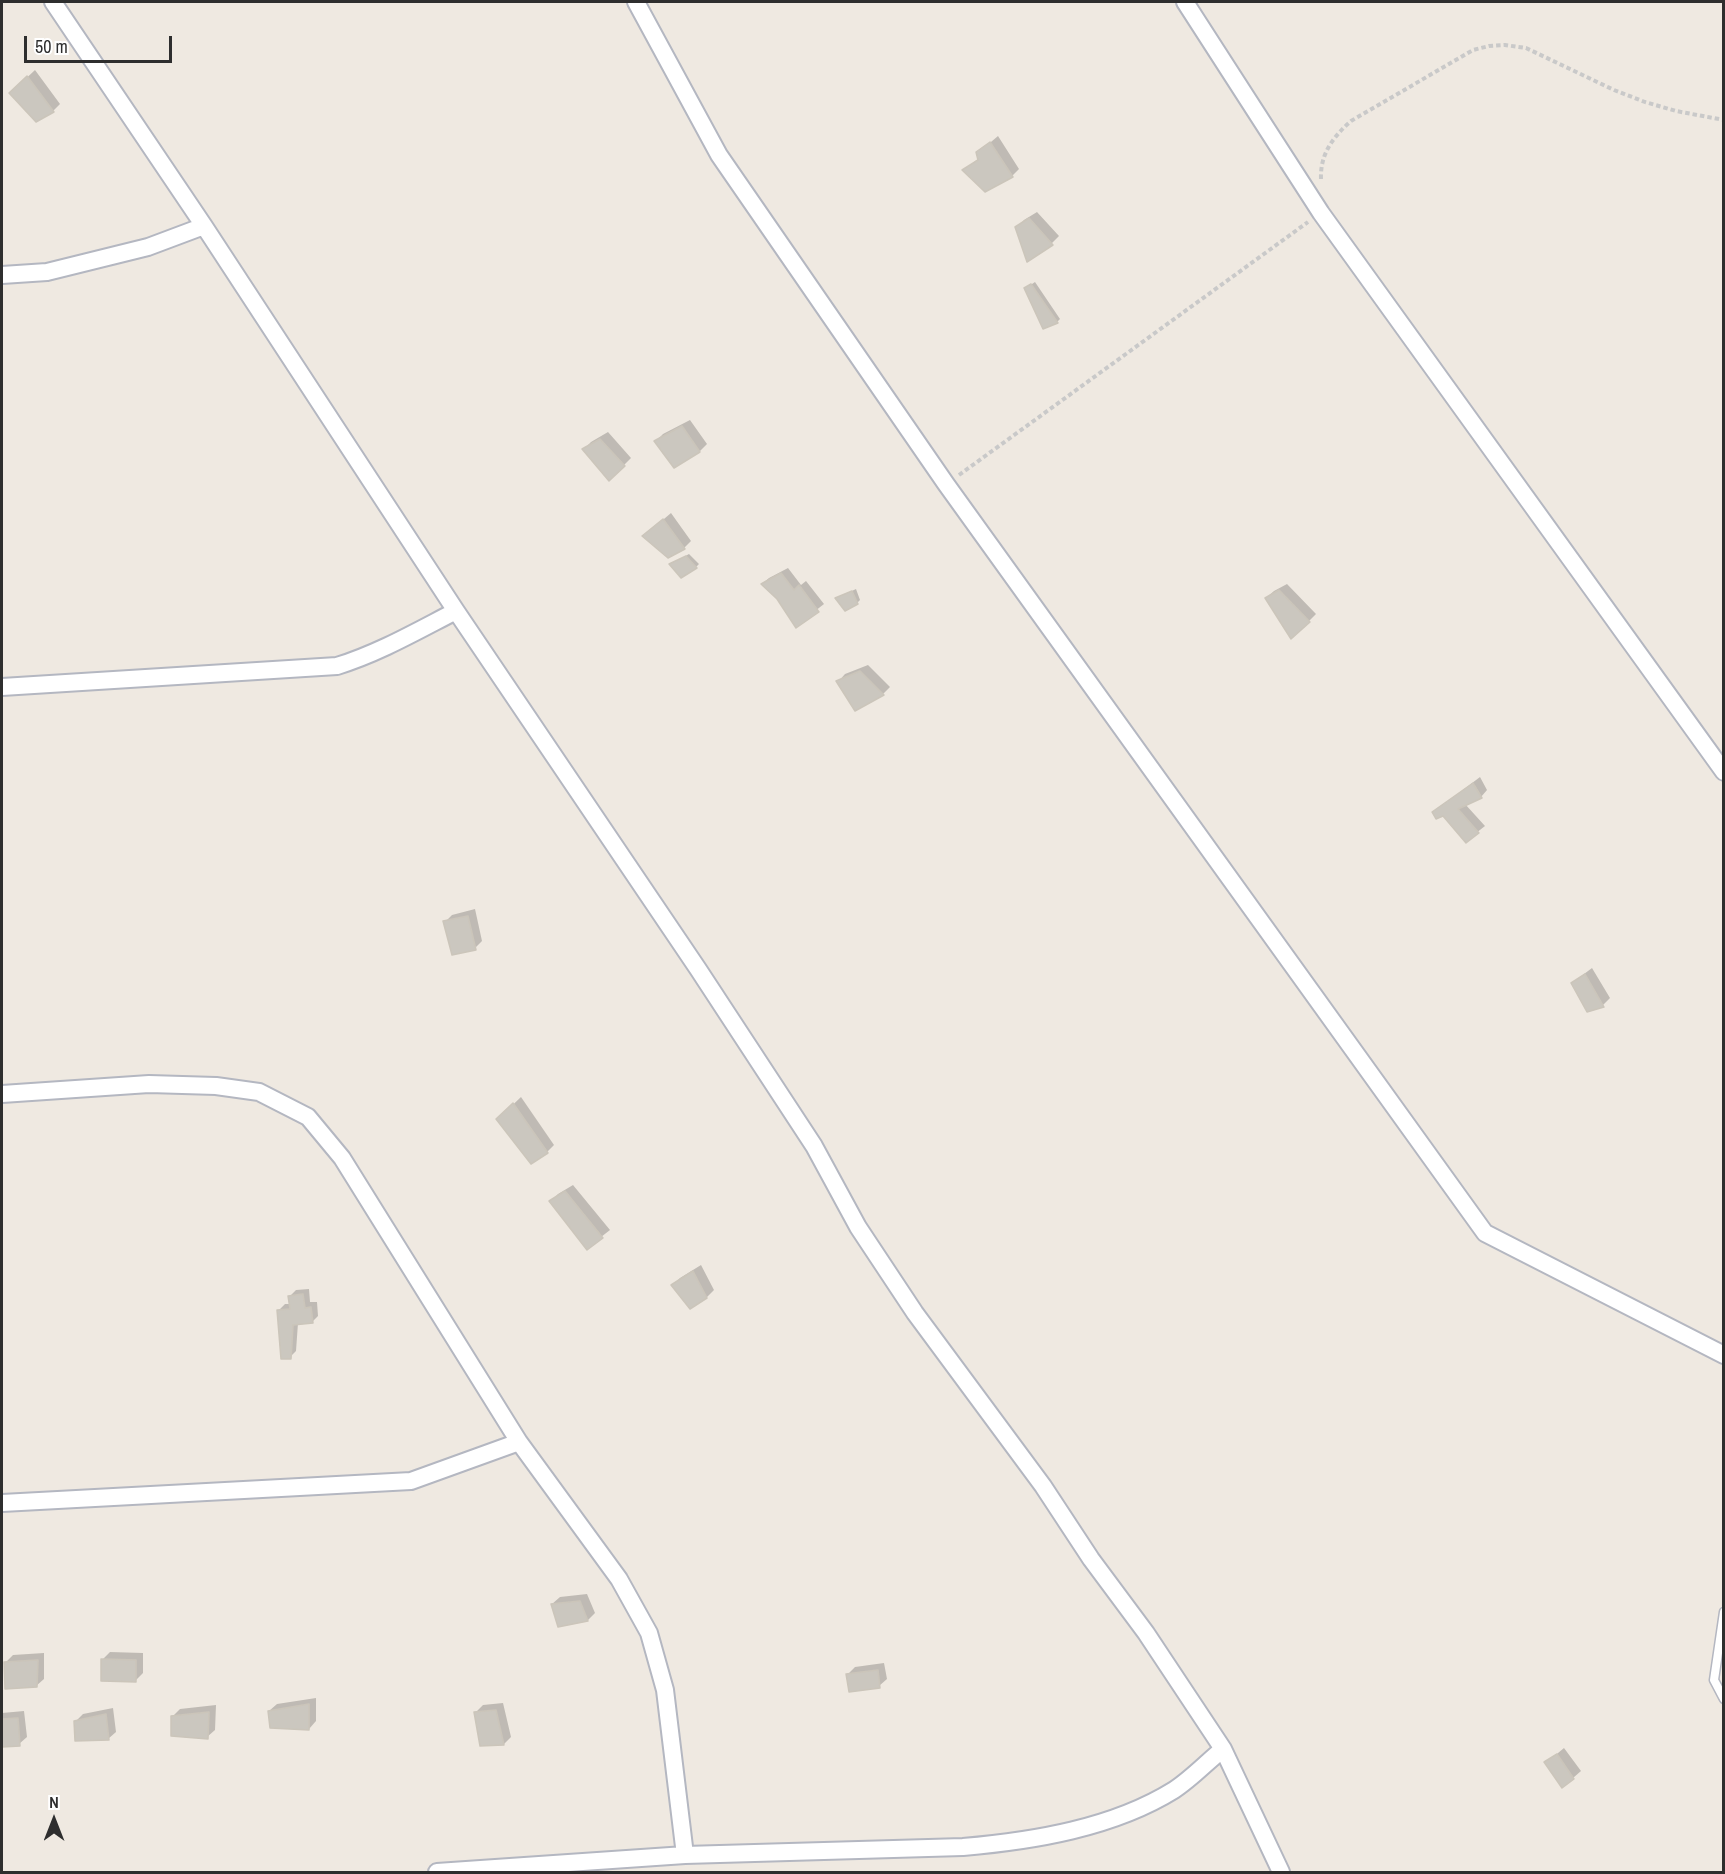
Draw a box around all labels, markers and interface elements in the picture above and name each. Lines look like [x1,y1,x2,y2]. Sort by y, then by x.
scale bar [27,24,176,62]
text: 50 m [35,34,68,59]
north arrow [24,1790,84,1850]
text: N [49,1791,59,1813]

